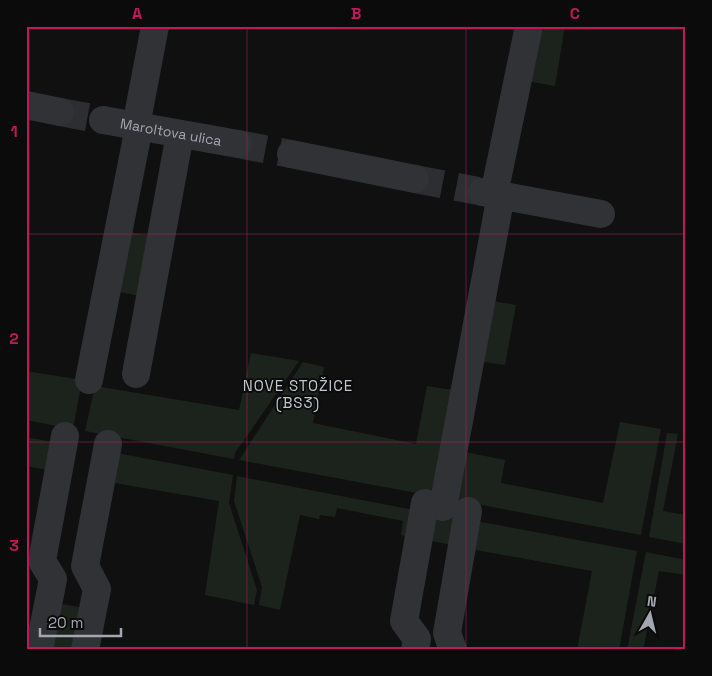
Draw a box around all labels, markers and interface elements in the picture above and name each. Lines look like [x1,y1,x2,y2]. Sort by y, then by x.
text: A [132,3,142,24]
text: B [351,3,361,24]
text: C [570,3,580,24]
street label: Maroltova ulica [119,114,223,150]
text: 1 [10,121,18,142]
text: 2 [9,328,19,349]
district label: NOVE STOŽICE (BS3) [243,376,353,413]
text: 3 [9,535,19,556]
north arrow [624,588,674,638]
text: N [646,592,658,611]
scale bar [40,606,121,638]
text: 20 m [48,613,83,632]

